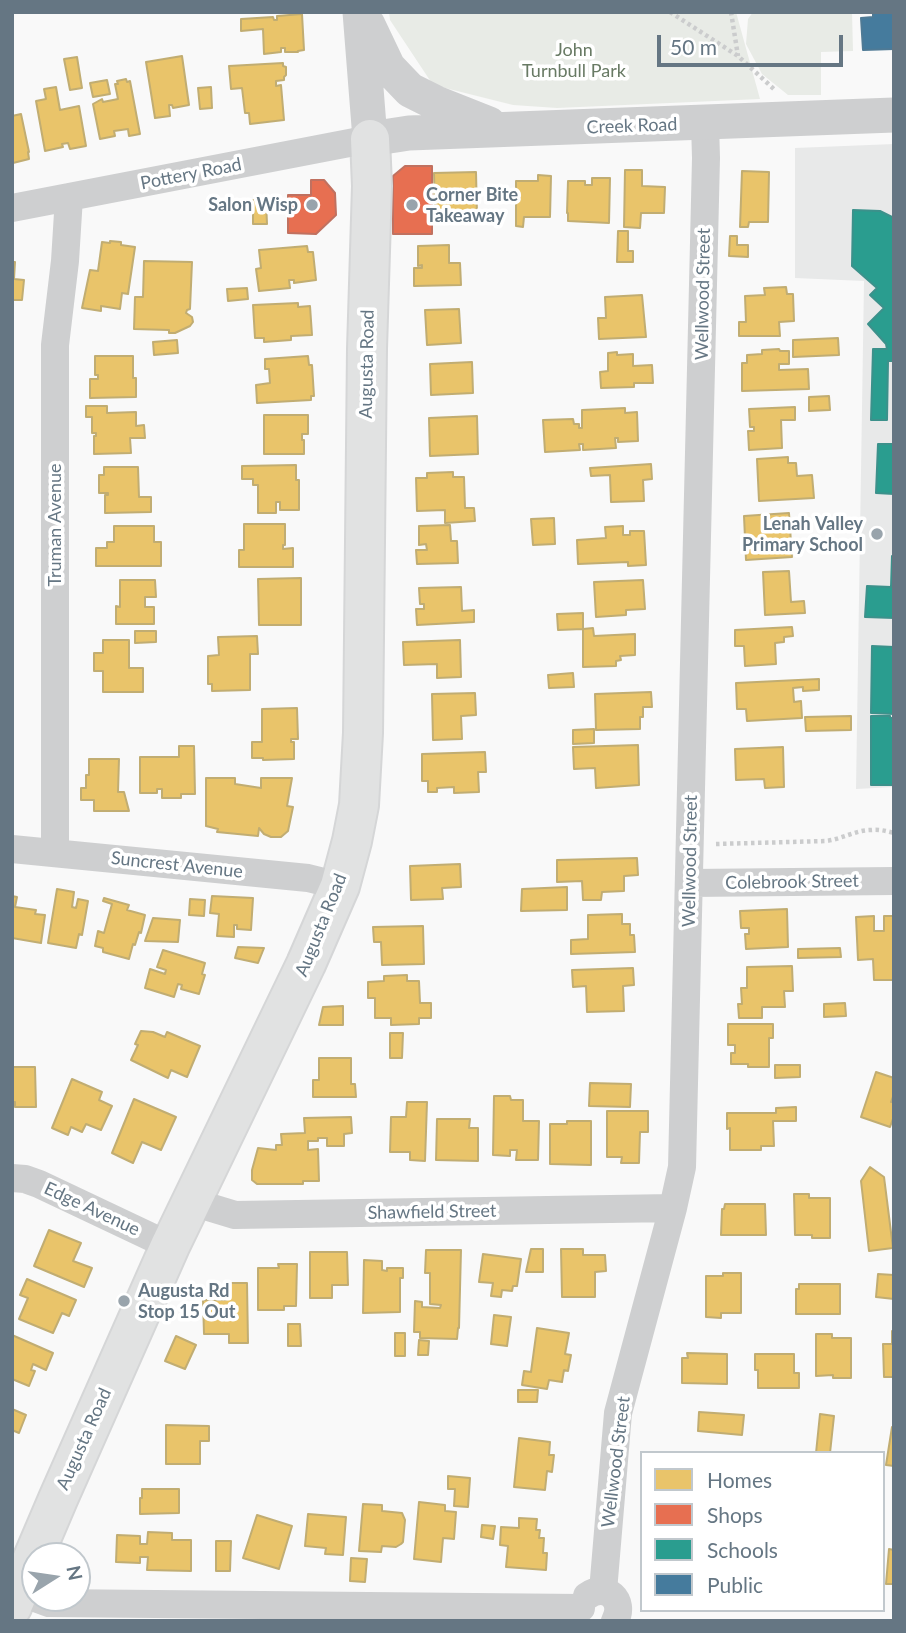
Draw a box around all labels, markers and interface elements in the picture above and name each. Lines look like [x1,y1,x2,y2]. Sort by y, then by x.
scale bar [661,21,846,65]
text: 50 m [670,34,717,59]
park label: John Turnbull Park [522,39,626,82]
street label: Creek Road [586,114,678,138]
street label: Pottery Road [139,154,243,194]
place label: Corner Bite Takeaway [426,184,518,227]
place label: Salon Wisp [208,194,298,216]
marker: Salon Wisp [304,197,320,213]
marker: Corner Bite Takeaway [404,197,420,213]
street label: Wellwood Street [691,228,715,360]
street label: Augusta Road [355,309,379,419]
street label: Truman Avenue [44,463,66,587]
place label: Lenah Valley Primary School [742,513,863,556]
marker: Lenah Valley Primary School [869,526,885,542]
street label: Wellwood Street [678,795,702,927]
street label: Suncrest Avenue [110,847,244,883]
street label: Augusta Road [291,870,351,980]
street label: Colebrook Street [725,870,859,894]
street label: Edge Avenue [41,1177,143,1241]
street label: Shawfield Street [367,1200,497,1224]
place label: Augusta Rd Stop 15 Out [138,1280,236,1322]
marker: Augusta Rd Stop 15 Out [116,1293,132,1309]
street label: Augusta Road [52,1385,116,1493]
street label: Wellwood Street [597,1395,635,1529]
legend [640,1451,885,1612]
text: Homes [707,1467,772,1492]
text: Shops [707,1502,763,1527]
text: Schools [707,1537,778,1562]
north arrow [21,1542,91,1612]
text: N [62,1563,88,1582]
text: Public [707,1572,763,1597]

